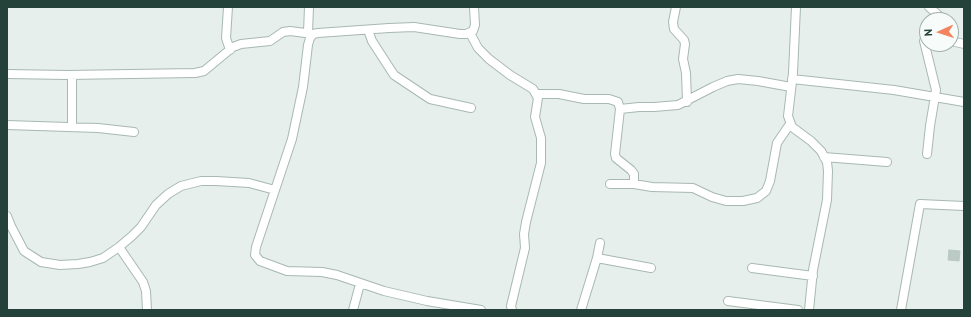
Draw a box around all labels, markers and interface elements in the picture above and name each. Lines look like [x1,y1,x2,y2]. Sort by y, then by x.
north arrow [919,12,959,52]
text: N [921,29,935,37]

